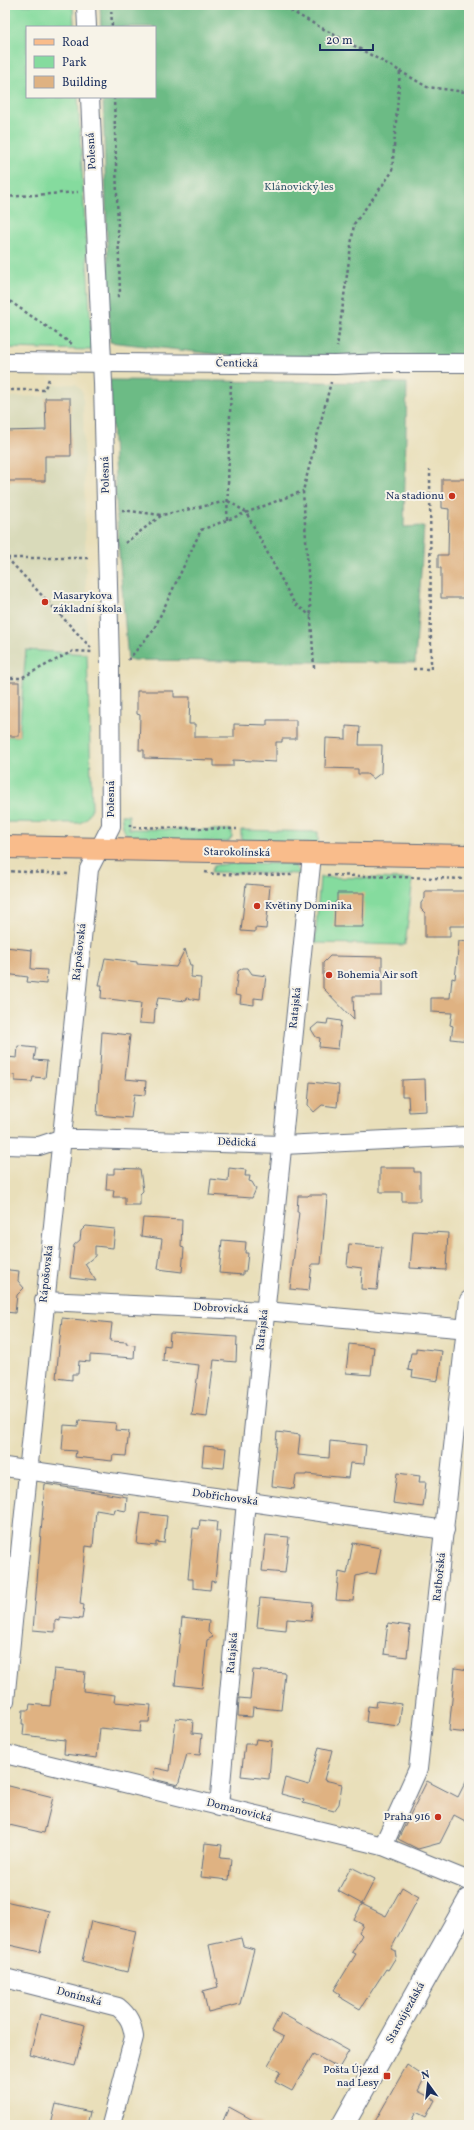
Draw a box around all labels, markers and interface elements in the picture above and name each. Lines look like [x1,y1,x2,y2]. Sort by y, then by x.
legend [26,26,156,98]
scale bar [320,26,373,52]
text: 20 m [326,33,353,49]
text: Road [62,35,89,51]
text: Park [62,55,87,71]
text: Building [62,75,107,91]
street label: Polesná [84,132,100,170]
park label: Klánovický les [264,180,334,195]
street label: Čentická [216,356,259,372]
street label: Polesná [98,456,114,494]
place label: Na stadionu [386,489,444,504]
marker: Na stadionu [447,491,457,501]
place label: Masarykova základní škola [53,589,123,617]
marker: Masarykova základní škola [40,597,50,607]
street label: Polesná [104,780,119,818]
street label: Starokolínská [204,845,271,861]
place label: Květiny Dominika [265,899,353,914]
marker: Květiny Dominika [252,901,262,911]
street label: Rápošovská [70,922,91,981]
place label: Bohemia Air soft [337,968,419,983]
marker: Bohemia Air soft [324,970,334,980]
street label: Ratajská [286,986,306,1029]
street label: Dědická [217,1135,257,1151]
street label: Rápošovská [37,1244,58,1303]
street label: Dobrovická [193,1300,250,1318]
street label: Ratajská [253,1308,273,1351]
street label: Dobřichovská [191,1486,260,1510]
street label: Ratbořská [430,1551,450,1602]
street label: Ratajská [224,1631,242,1674]
street label: Domanovická [205,1796,274,1826]
place label: Praha 916 [384,1810,430,1825]
marker: Praha 916 [433,1812,443,1822]
street label: Staroújezdská [383,1979,429,2047]
street label: Donínská [55,1984,104,2010]
place label: Pošta Újezd nad Lesy [323,2063,379,2091]
north arrow [408,2064,448,2104]
text: N [420,2068,432,2084]
marker: Pošta Újezd nad Lesy [382,2071,392,2081]

